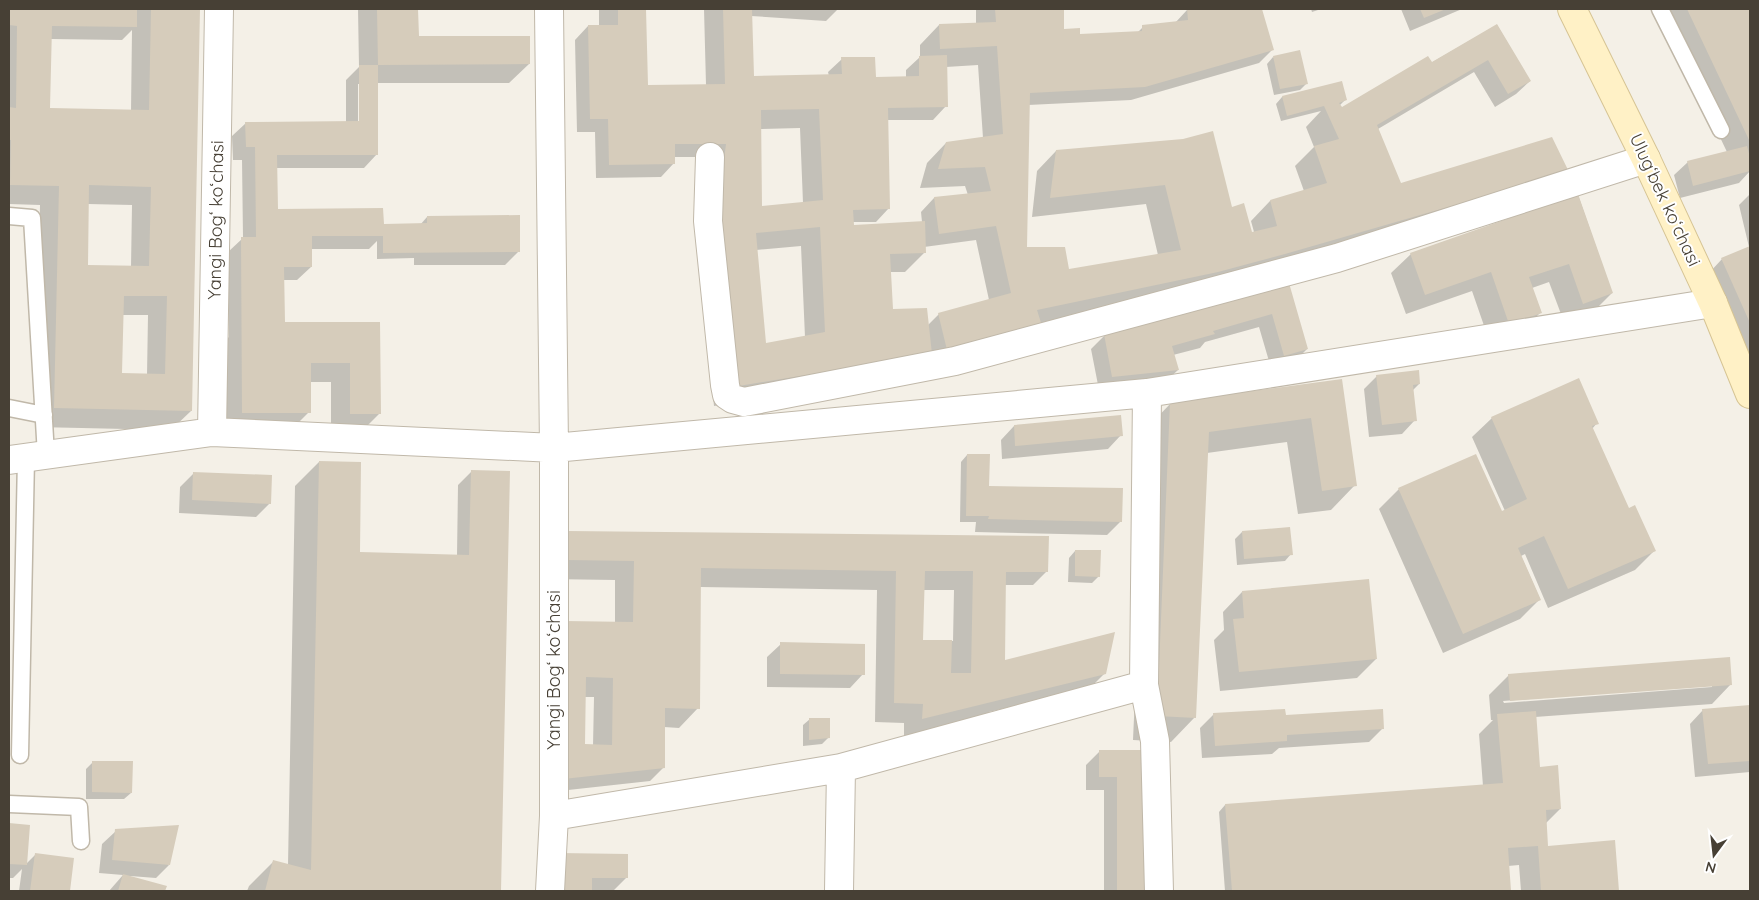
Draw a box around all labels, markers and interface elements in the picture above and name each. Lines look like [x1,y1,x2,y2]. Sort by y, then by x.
street label: Ulugʻbek koʻchasi [1625,130,1706,270]
street label: Yangi Bogʻ koʻchasi [203,140,228,300]
street label: Yangi Bogʻ koʻchasi [542,590,565,750]
north arrow [1689,830,1739,880]
text: N [1703,858,1718,878]

